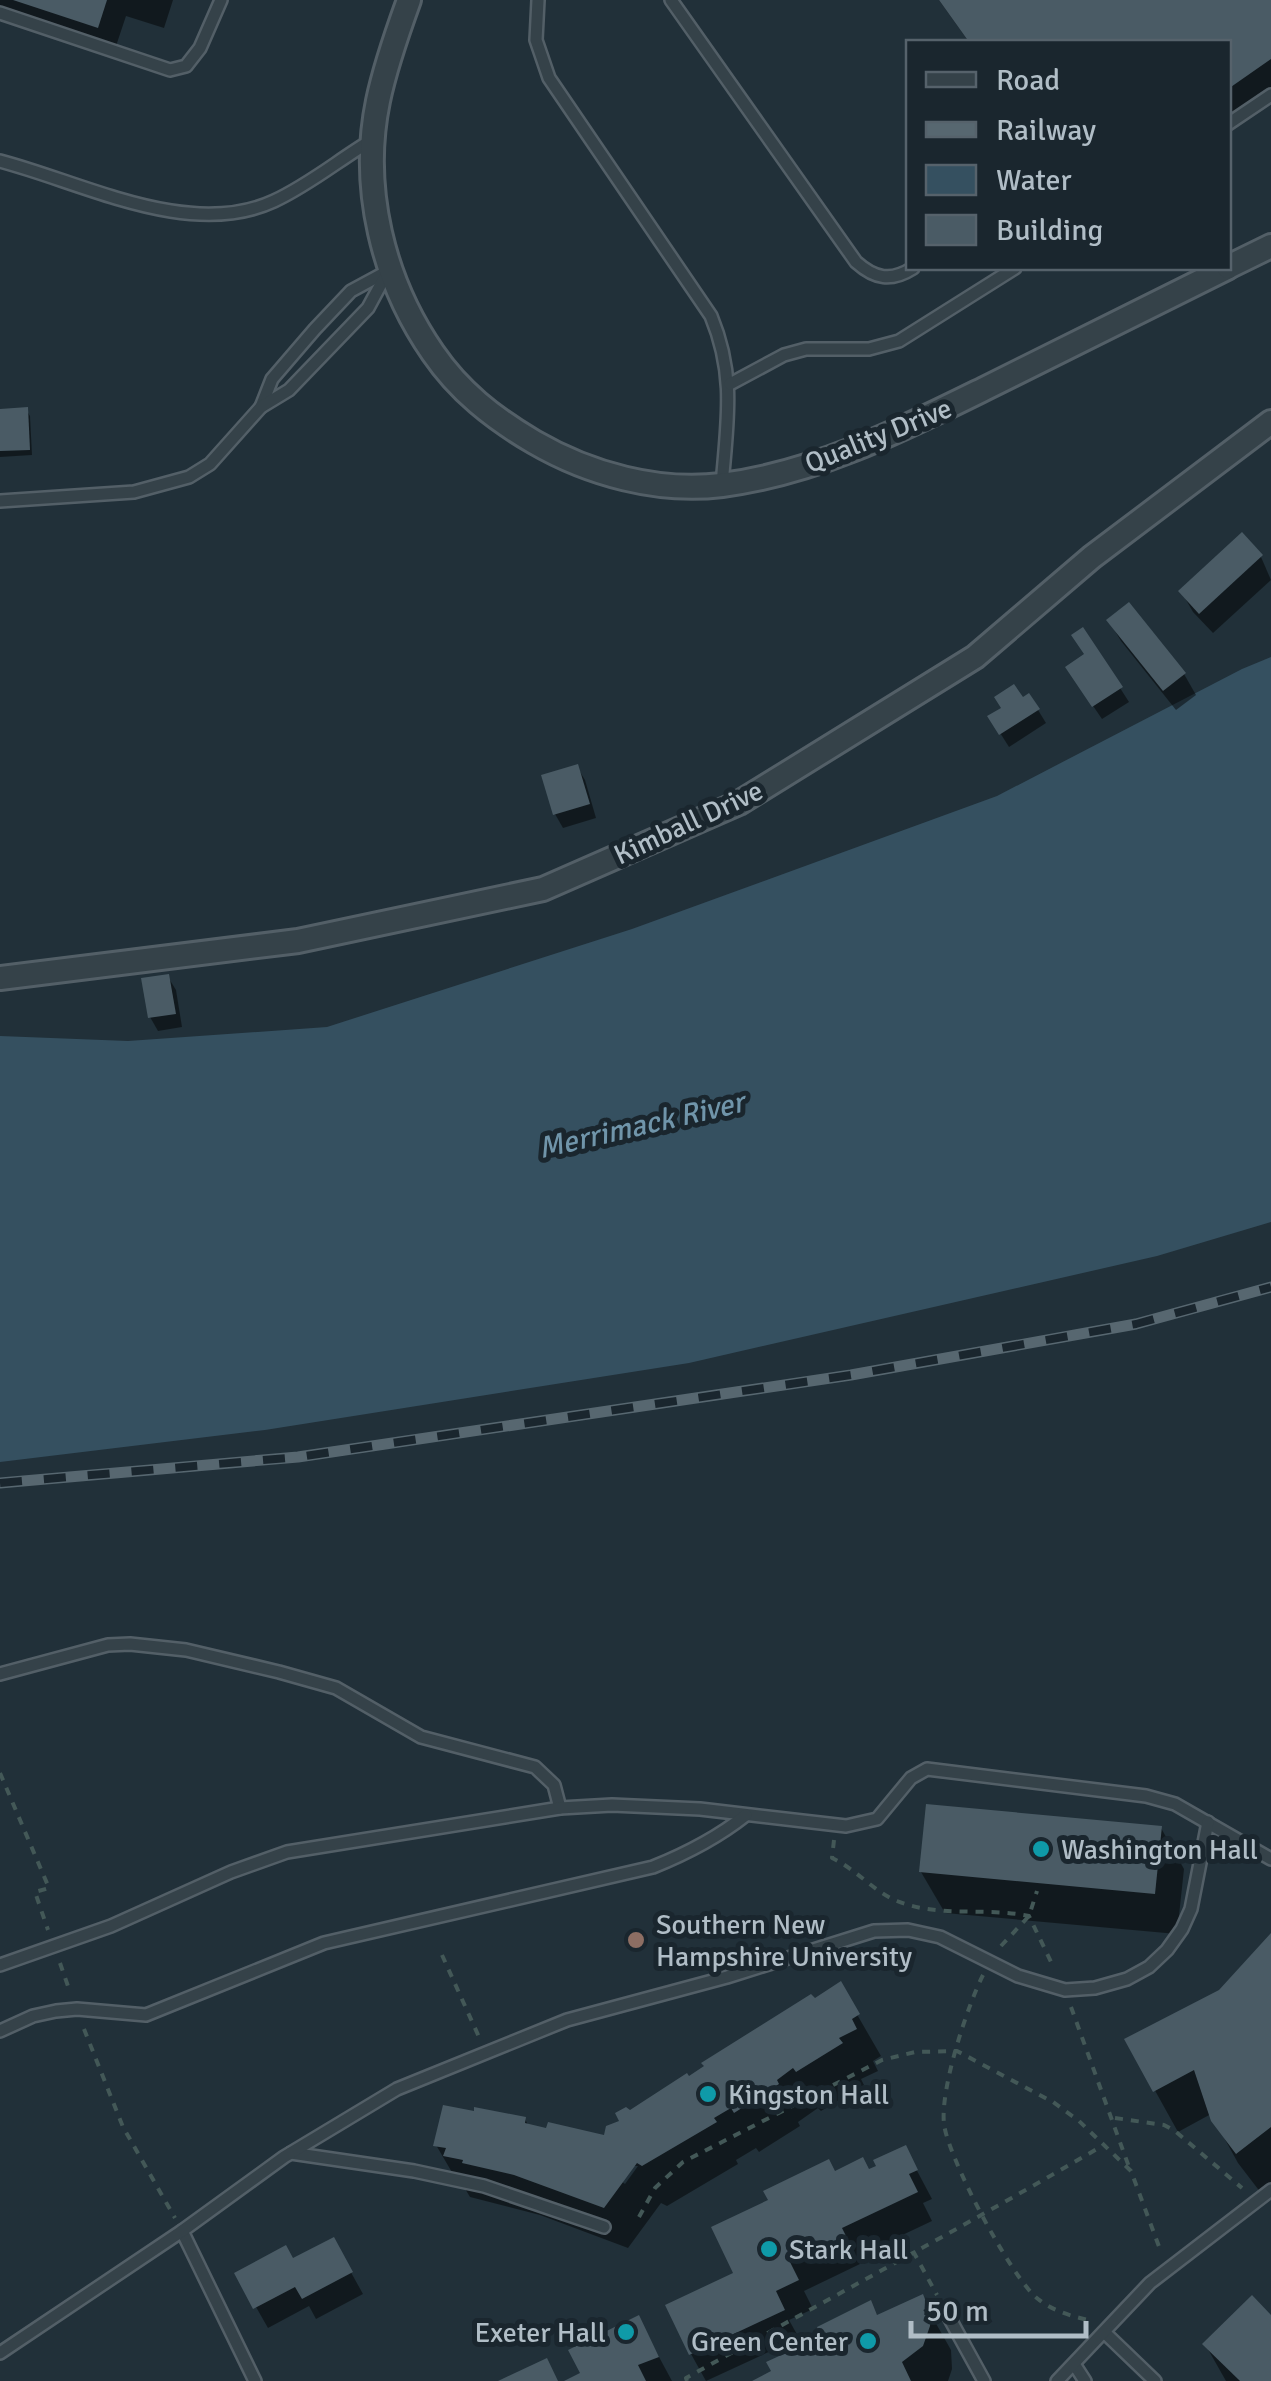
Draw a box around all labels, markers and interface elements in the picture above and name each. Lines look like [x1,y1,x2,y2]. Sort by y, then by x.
legend [906,40,1231,270]
text: Road [996,62,1060,99]
text: Railway [996,112,1096,149]
text: Water [996,162,1072,199]
text: Building [996,212,1103,249]
street label: Quality Drive [800,391,957,481]
street label: Kimball Drive [609,774,768,872]
water label: Merrimack River [535,1083,751,1167]
place label: Washington Hall [1061,1833,1258,1867]
marker: Washington Hall [1030,1838,1052,1860]
place label: Southern New Hampshire University [656,1908,912,1974]
marker: Southern New Hampshire University [625,1929,647,1951]
place label: Kingston Hall [728,2078,889,2112]
marker: Kingston Hall [697,2083,719,2105]
place label: Stark Hall [789,2233,908,2267]
marker: Stark Hall [758,2238,780,2260]
scale bar [911,2276,1086,2338]
text: 50 m [926,2293,989,2330]
place label: Exeter Hall [475,2316,606,2350]
marker: Exeter Hall [615,2321,637,2343]
place label: Green Center [691,2325,849,2359]
marker: Green Center [857,2330,879,2352]

